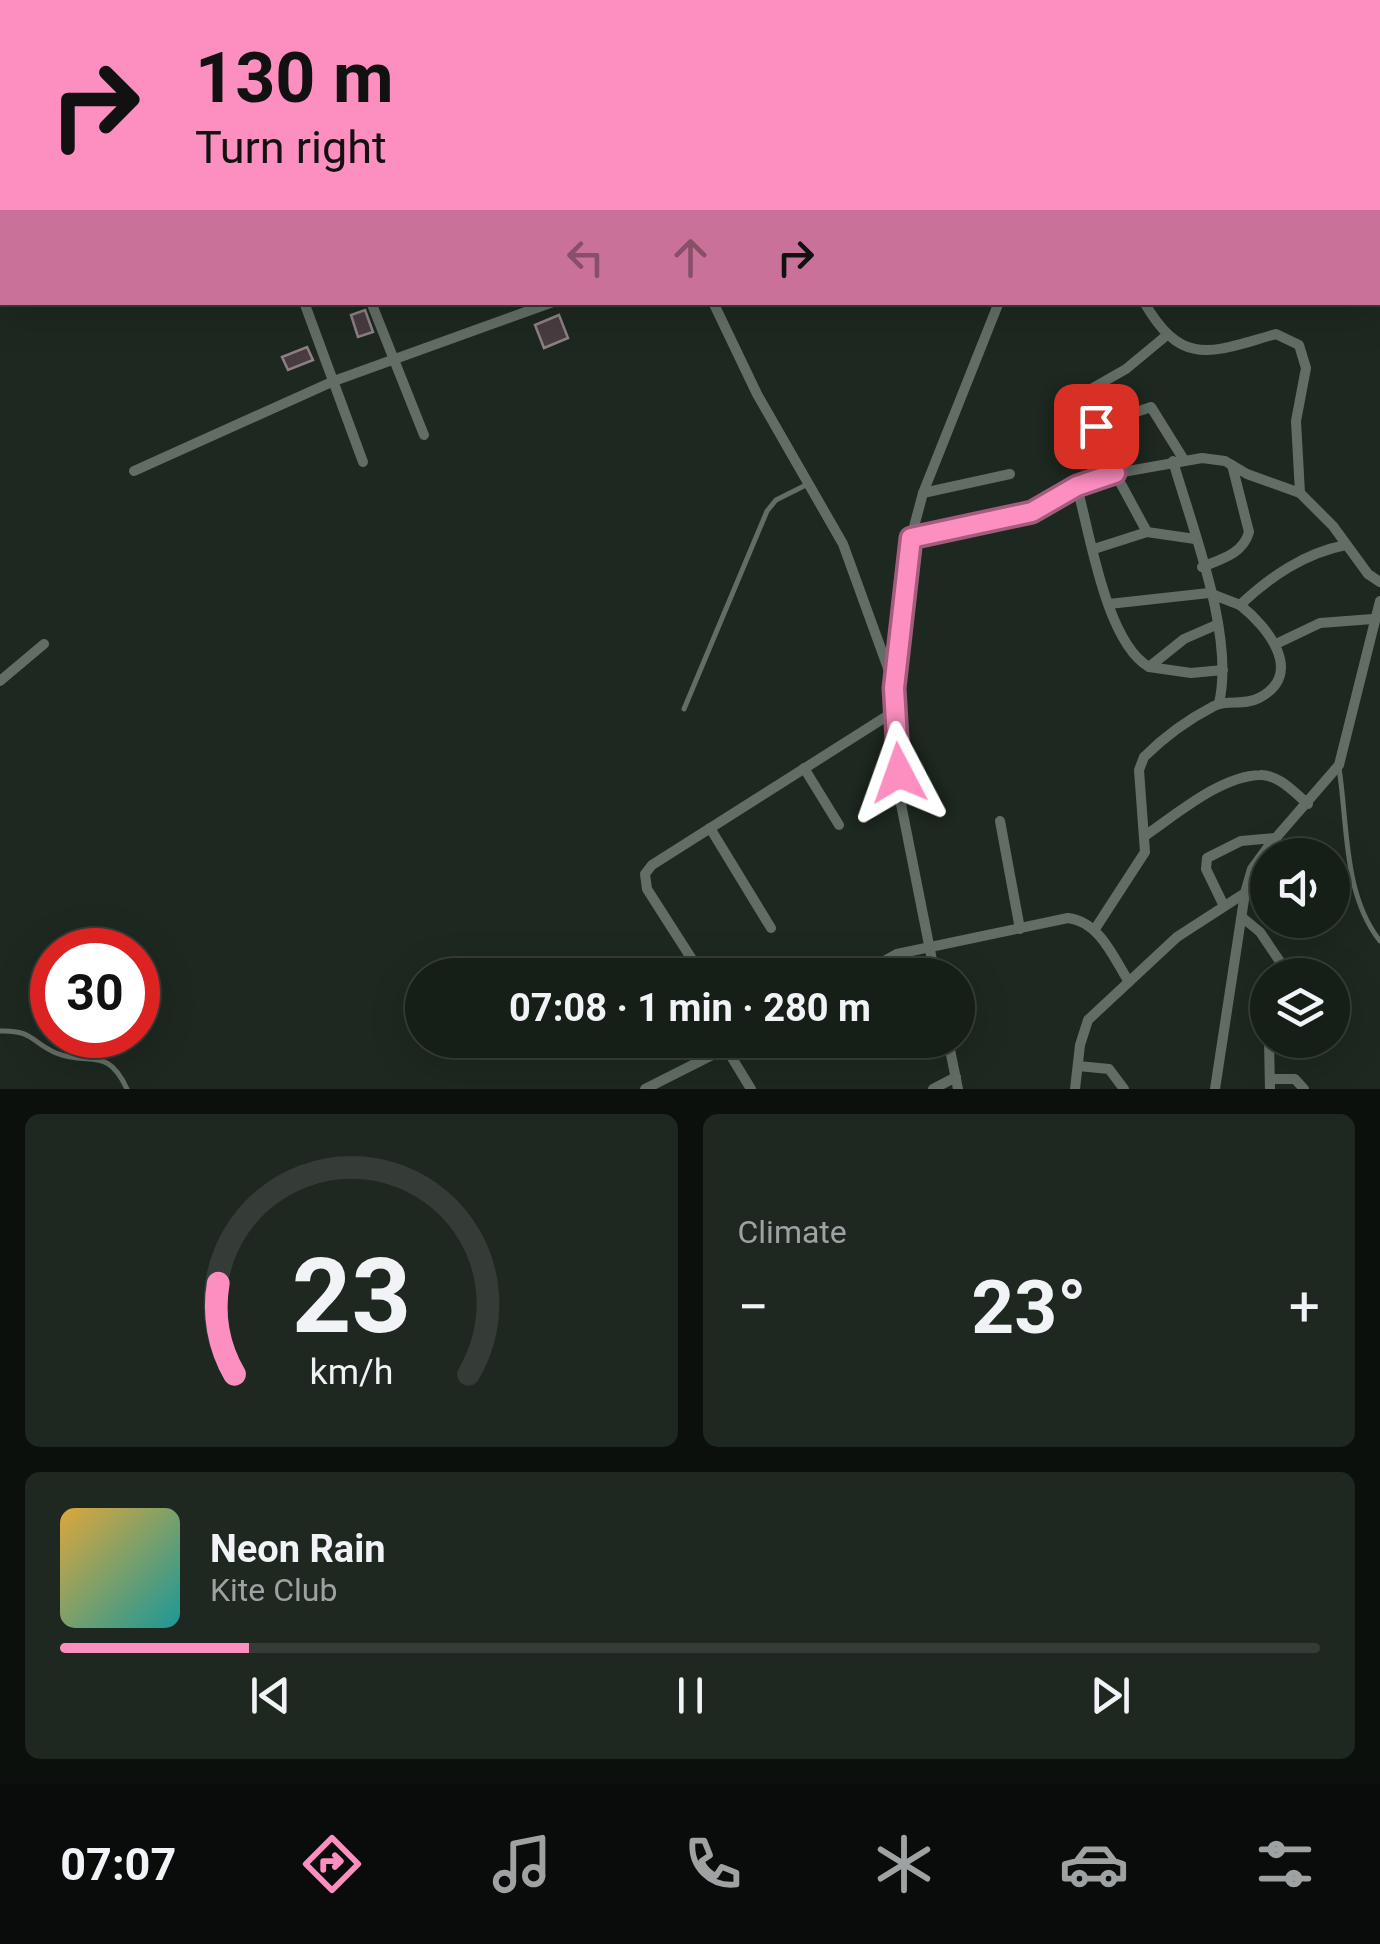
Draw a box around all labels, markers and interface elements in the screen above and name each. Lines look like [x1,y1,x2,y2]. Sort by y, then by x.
text: 130 m [195,37,394,119]
icon: right [30,40,160,170]
text: Turn right [195,121,387,174]
icon: left [558,230,613,285]
icon: ahead [663,230,718,285]
icon: right [768,230,823,285]
pin [1054,384,1139,469]
icon: arrive [1069,399,1124,454]
position arrow [847,721,951,825]
map controls [1250,838,1350,1058]
button: sound [1250,838,1350,938]
speed limit sign: 30 [30,928,160,1058]
button: layers [1250,958,1350,1058]
text: 07:08 · 1 min · 280 m [509,986,871,1030]
text: Climate [738,1213,847,1251]
text: 23 [292,1236,411,1357]
text: 23° [971,1263,1087,1351]
text: − [738,1275,769,1339]
text: + [1289,1275,1320,1339]
text: km/h [309,1351,393,1393]
text: Neon Rain [210,1527,386,1571]
text: Kite Club [210,1571,337,1609]
icon: previous [243,1668,298,1723]
icon: pause [663,1668,718,1723]
icon: next [1083,1668,1138,1723]
icon: directions [297,1829,367,1899]
icon: music [487,1829,557,1899]
icon: phone [678,1829,748,1899]
icon: climate [869,1829,939,1899]
icon: car [1059,1829,1129,1899]
icon: filters [1250,1829,1320,1899]
text: 07:07 [60,1838,176,1891]

